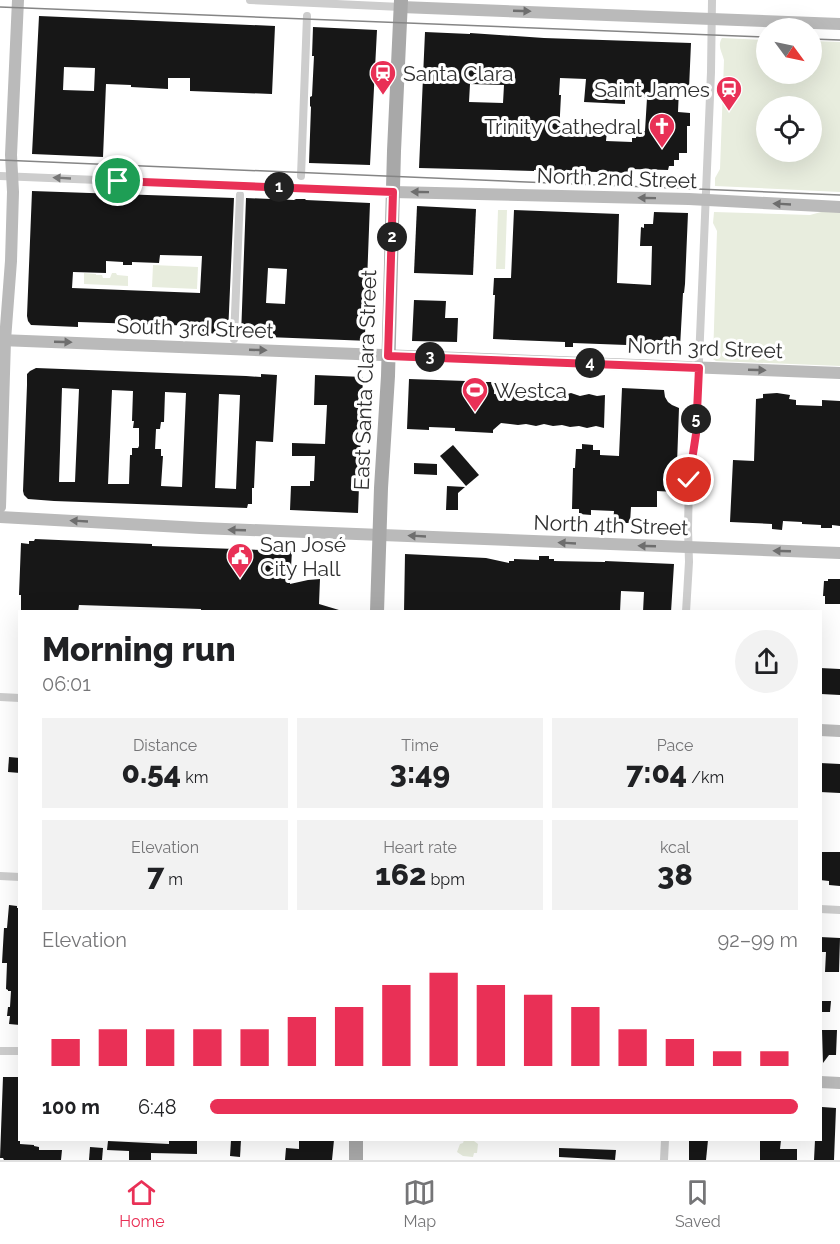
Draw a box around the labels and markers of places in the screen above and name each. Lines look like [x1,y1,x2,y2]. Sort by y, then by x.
station icon: Santa Clara [368,58,398,96]
place label: Santa Clara [403,61,514,86]
station icon: Saint James [714,74,744,112]
place label: Saint James [594,77,710,102]
church icon: Trinity Cathedral [647,111,677,149]
place label: Trinity Cathedral [484,114,642,139]
pin [92,155,143,206]
pin: 1 [264,172,294,202]
pin: 2 [377,222,407,252]
pin: 3 [415,342,445,372]
pin: 4 [575,348,605,378]
sports icon: Westca [460,375,490,413]
place label: Westca [494,378,567,403]
pin: 5 [681,404,711,434]
pin [663,454,714,505]
place label: San José City Hall [260,532,346,581]
public building icon: San José City Hall [225,541,255,579]

